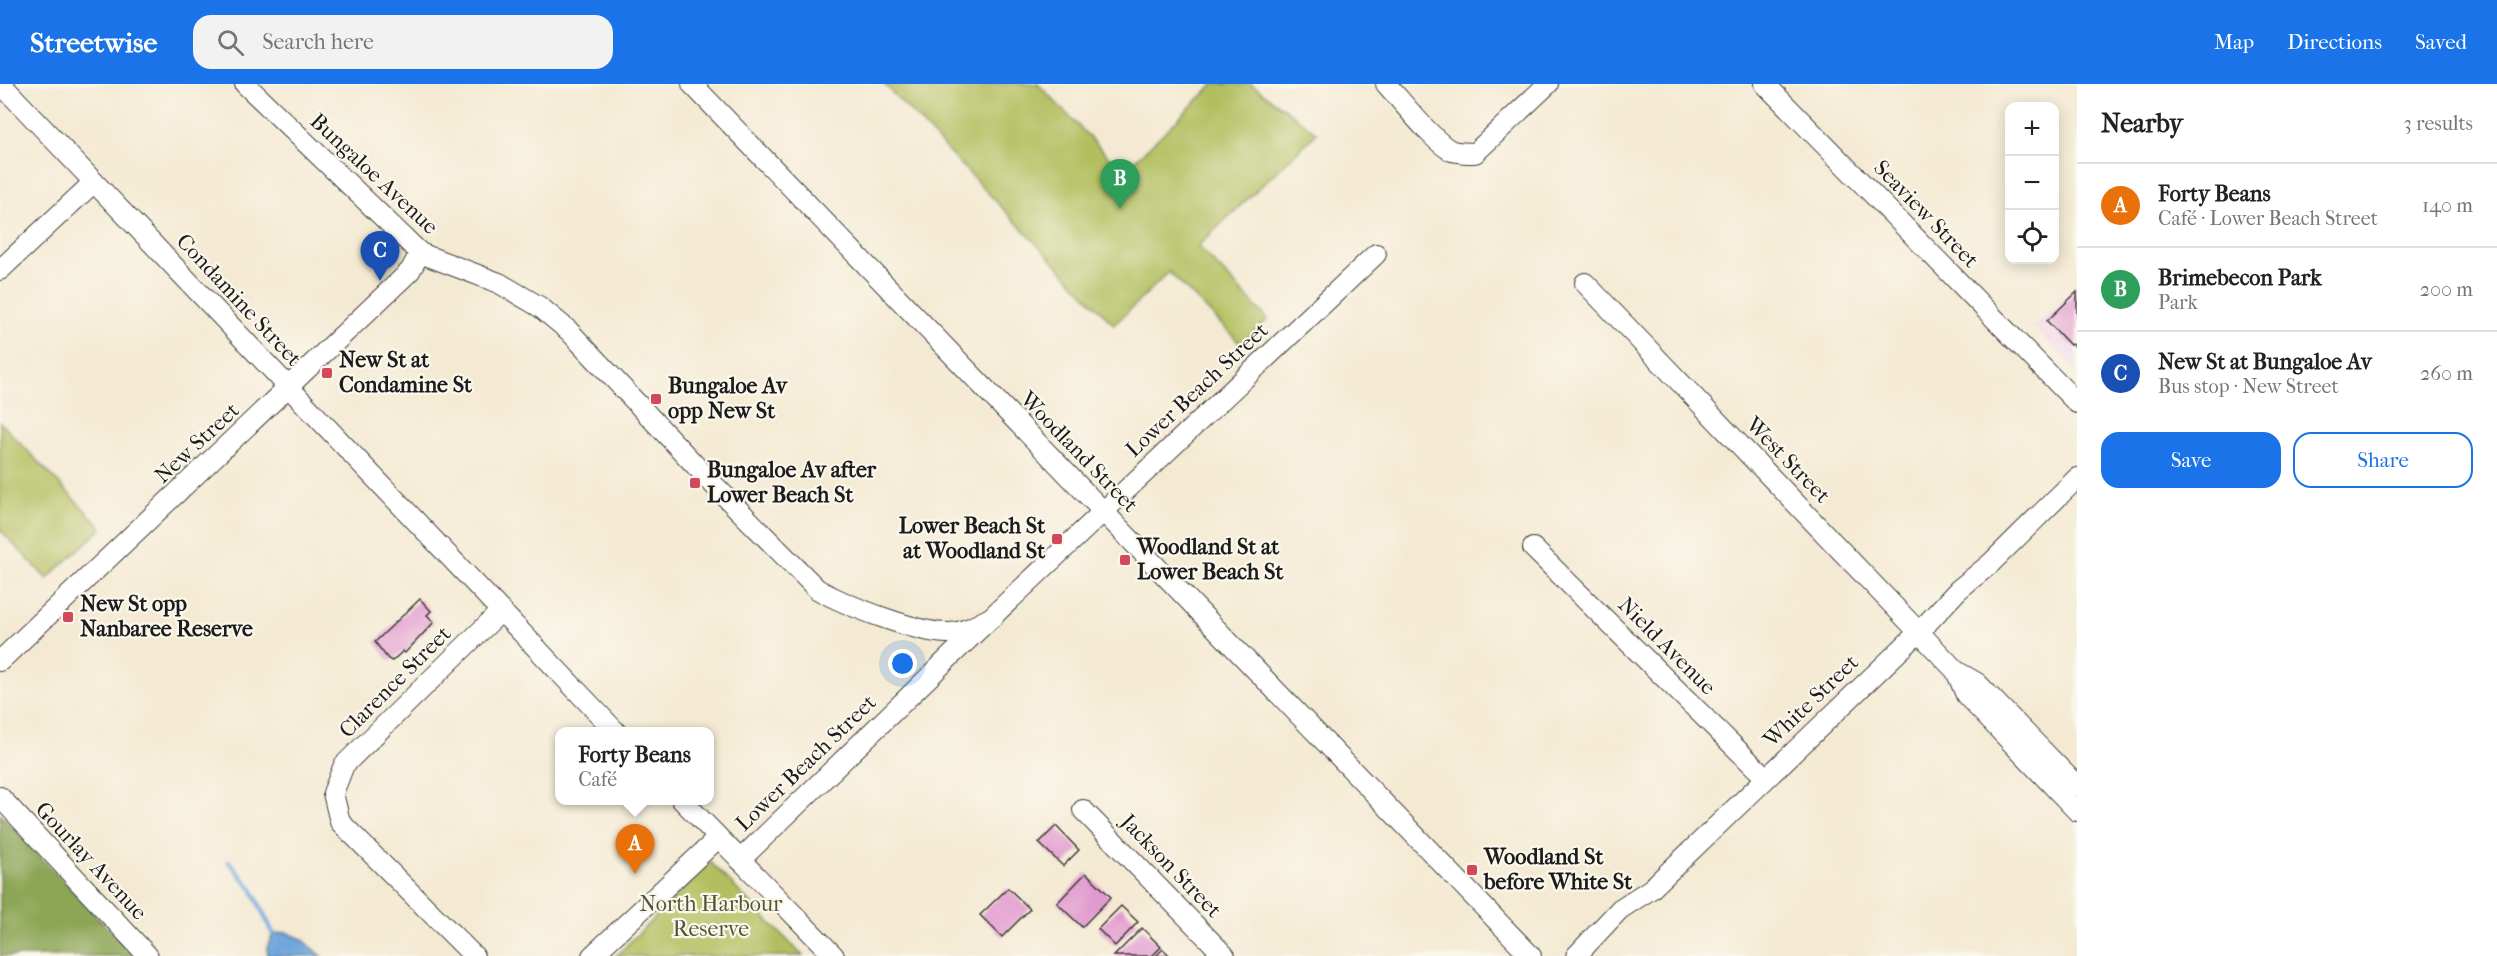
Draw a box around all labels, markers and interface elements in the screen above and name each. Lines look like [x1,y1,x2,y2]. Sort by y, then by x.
search box [193,15,613,69]
text: Streetwise [30,26,157,59]
icon: search [214,26,247,59]
text: Search here [262,29,374,55]
text: Map [2214,30,2254,54]
text: Directions [2287,30,2382,54]
text: Saved [2415,30,2467,54]
map controls [2005,102,2059,264]
button: + [2005,102,2059,156]
street label: Bungaloe Avenue [305,108,443,240]
text: Nearby [2101,108,2183,139]
text: 3 results [2404,112,2473,135]
street label: Seaview Street [1868,155,1984,273]
button: − [2005,156,2059,210]
pin: B [1100,160,1140,209]
text: Forty Beans [2158,181,2271,207]
text: A [2114,194,2127,217]
text: 140 m [2422,194,2473,217]
text: Café · Lower Beach Street [2158,207,2378,230]
button: locate [2005,210,2059,264]
street label: Condamine Street [171,228,307,372]
pin: C [360,232,400,281]
text: Brimebecon Park [2158,265,2322,291]
text: B [2114,278,2127,301]
text: 200 m [2420,278,2473,301]
text: Park [2158,291,2198,314]
street label: Lower Beach Street [1120,317,1274,463]
place label: New St at Condamine St [339,347,473,398]
text: New St at Bungaloe Av [2158,349,2372,375]
text: C [2114,362,2127,385]
text: 260 m [2420,362,2473,385]
marker: New St at Condamine St [320,366,334,380]
place label: Bungaloe Av opp New St [668,373,788,424]
text: Bus stop · New Street [2158,375,2339,398]
street label: Woodland Street [1014,385,1143,518]
marker: Bungaloe Av opp New St [649,392,663,406]
street label: New Street [149,397,245,489]
street label: West Street [1740,411,1836,509]
button: Save [2101,432,2281,488]
button: Share [2293,432,2473,488]
place label: Bungaloe Av after Lower Beach St [707,457,877,508]
marker: Bungaloe Av after Lower Beach St [688,476,702,490]
place label: Lower Beach St at Woodland St [899,513,1046,564]
marker: Lower Beach St at Woodland St [1050,532,1064,546]
place label: Woodland St at Lower Beach St [1136,534,1284,585]
marker: Woodland St at Lower Beach St [1118,553,1132,567]
place label: New St opp Nanbaree Reserve [80,591,253,642]
street label: Nield Avenue [1613,592,1721,700]
marker: New St opp Nanbaree Reserve [61,610,75,624]
street label: Clarence Street [334,621,456,743]
your location [888,649,917,678]
street label: White Street [1757,649,1864,753]
street label: Lower Beach Street [730,689,882,837]
popup [555,727,714,805]
text: Forty Beans [578,742,691,768]
text: Café [578,768,617,791]
street label: Gourlay Avenue [30,797,152,925]
street label: Jackson Street [1114,807,1227,923]
pin: A [616,824,654,874]
place label: Woodland St before White St [1483,844,1633,895]
marker: Woodland St before White St [1465,863,1479,877]
park label: North Harbour Reserve [640,891,783,942]

